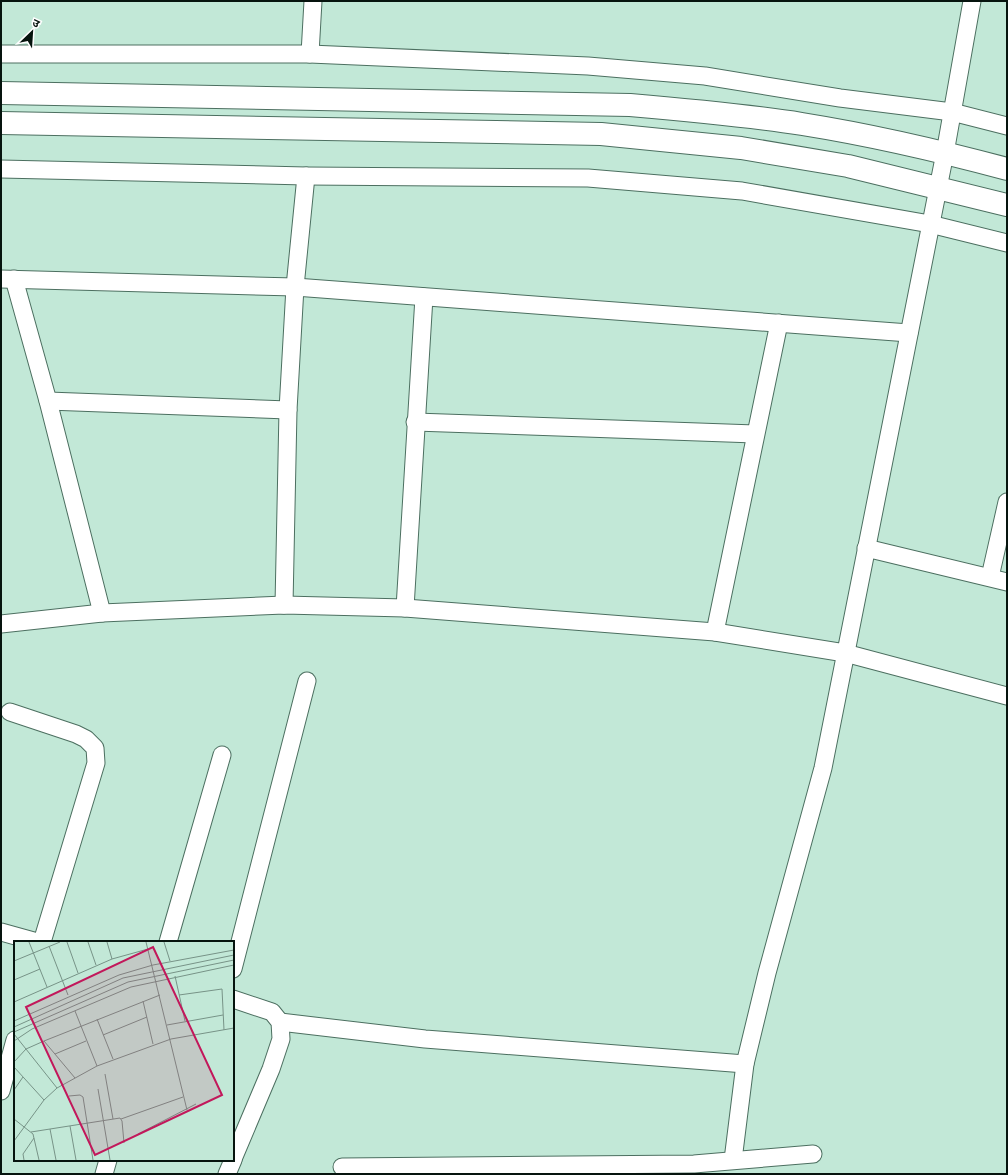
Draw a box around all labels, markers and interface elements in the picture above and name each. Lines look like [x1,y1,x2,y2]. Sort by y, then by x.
north arrow [12,12,52,52]
text: उ [30,16,42,31]
inset map [14,941,234,1161]

